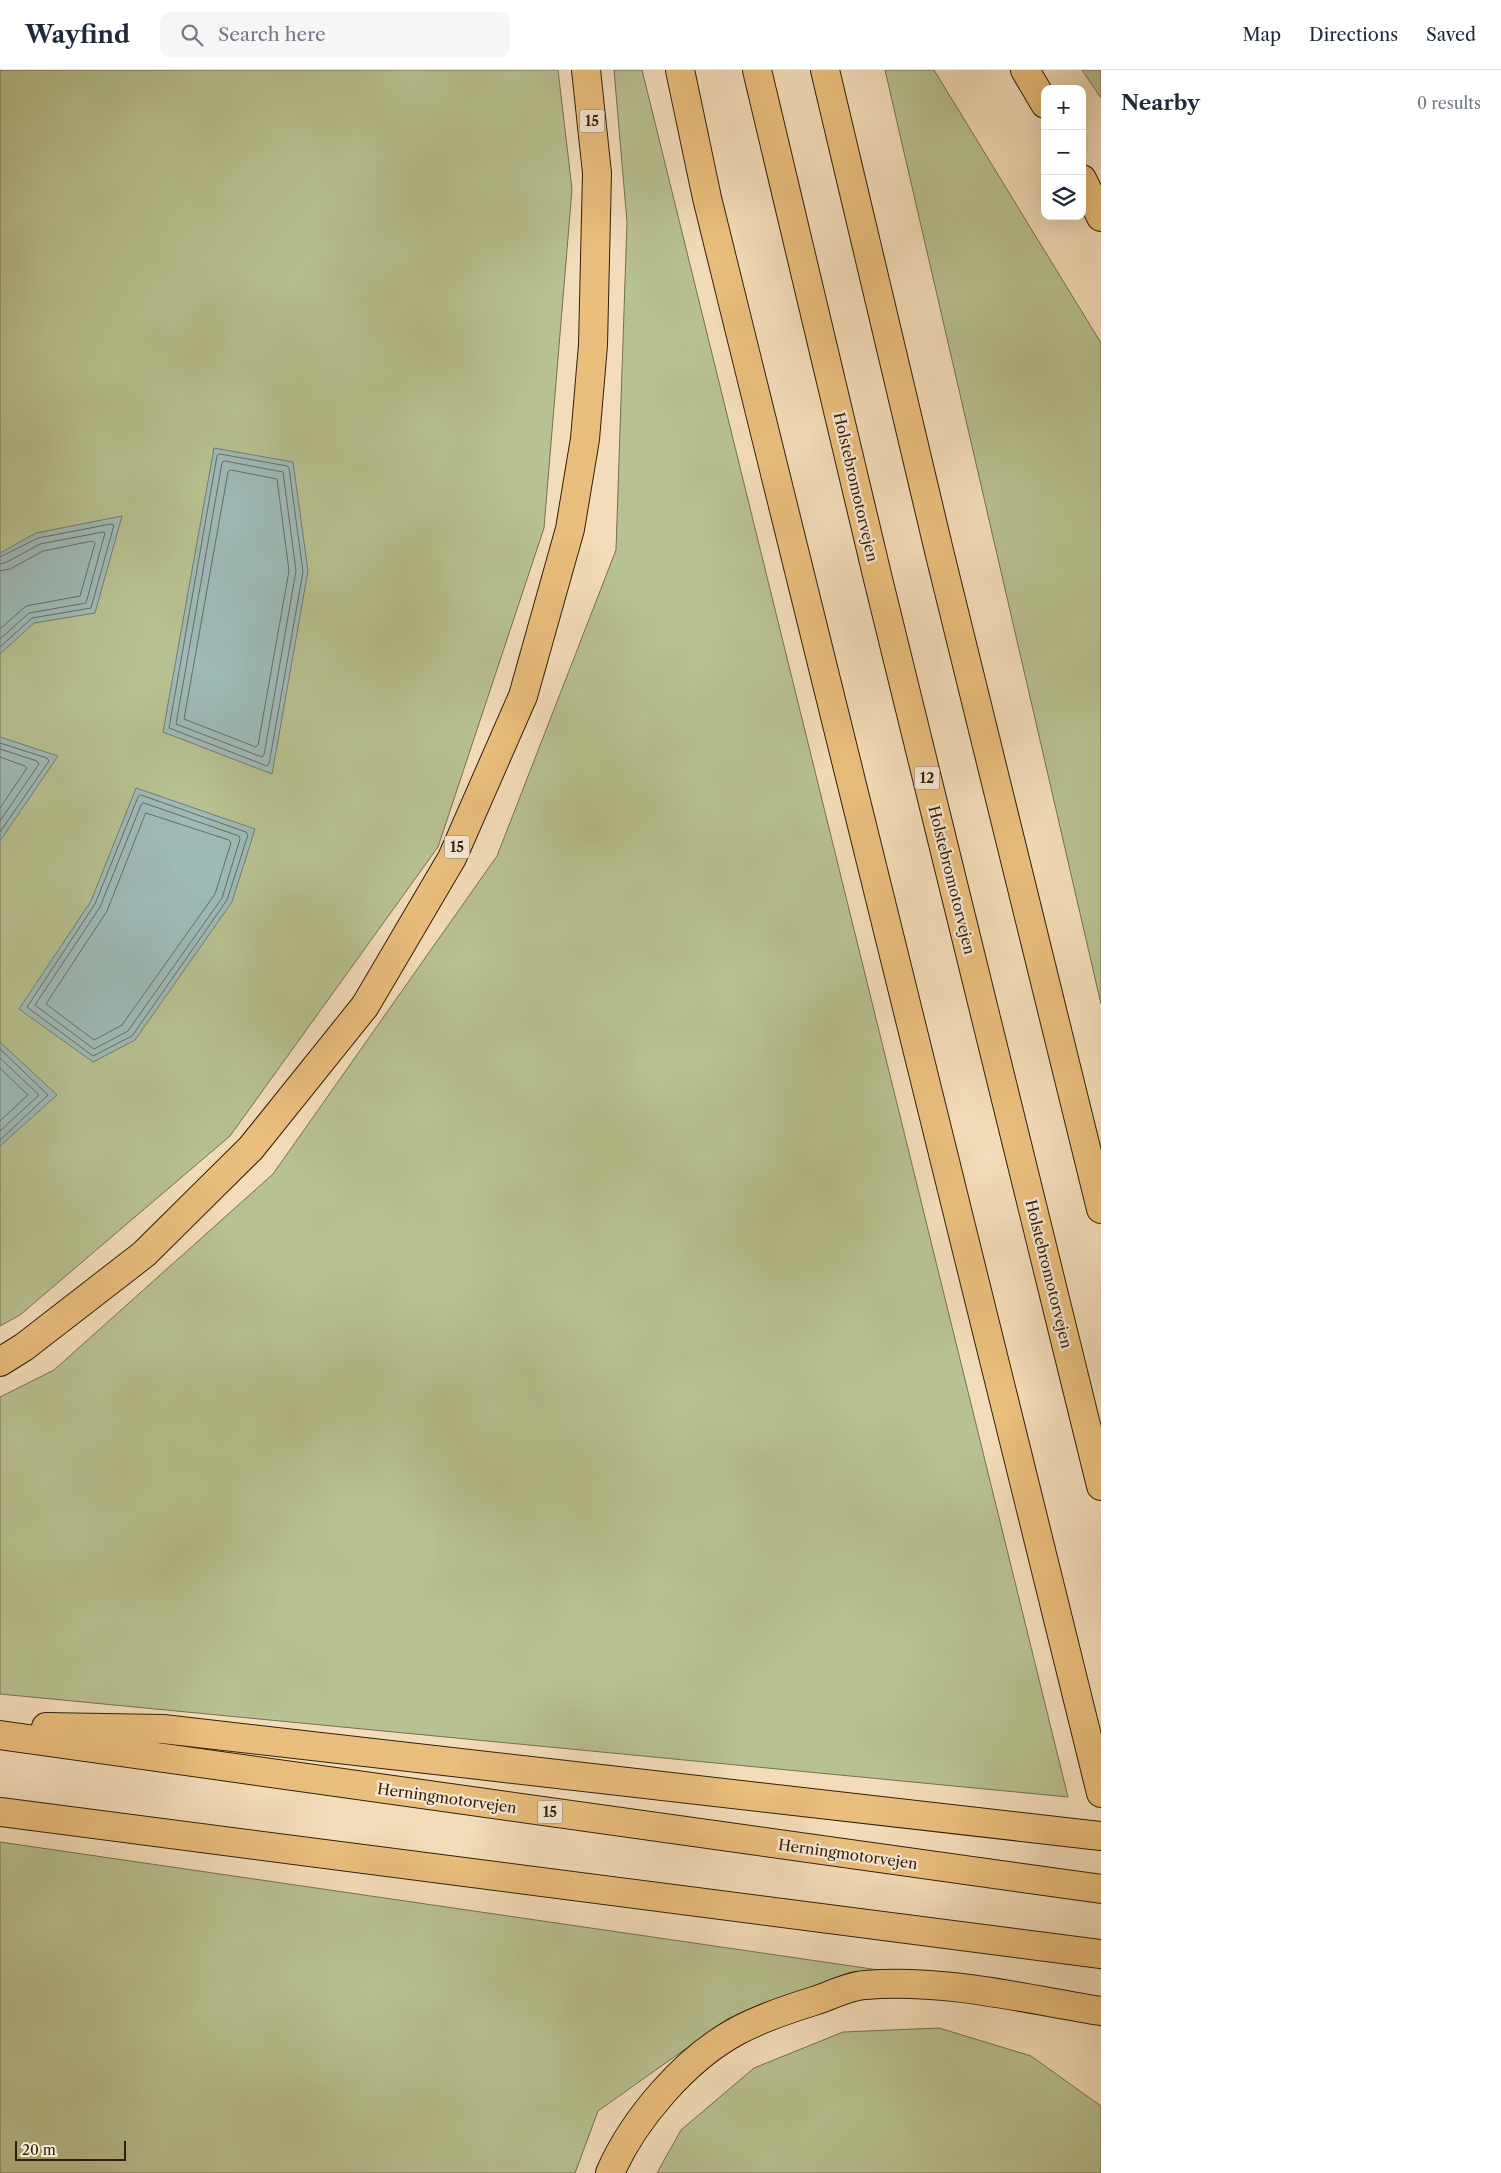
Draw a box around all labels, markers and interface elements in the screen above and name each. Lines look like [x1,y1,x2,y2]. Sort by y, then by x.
search box [160,12,510,57]
text: Wayfind [25,20,130,49]
icon: search [178,21,206,49]
text: Search here [218,23,326,46]
text: Map [1242,24,1281,46]
text: Directions [1309,24,1398,46]
text: Saved [1426,24,1476,46]
map controls [1041,85,1086,220]
button: + [1041,85,1086,130]
text: Nearby [1121,90,1200,115]
text: 0 results [1417,93,1481,113]
road number: 15 [580,110,604,132]
button: − [1041,130,1086,175]
button: layers [1041,175,1086,220]
street label: Holstebromotorvejen [830,410,883,564]
road number: 12 [914,766,940,790]
street label: Holstebromotorvejen [924,804,980,957]
road number: 15 [444,836,470,859]
street label: Holstebromotorvejen [1021,1198,1077,1351]
street label: Herningmotorvejen [376,1779,519,1817]
road number: 15 [538,1800,562,1824]
street label: Herningmotorvejen [777,1835,920,1873]
scale bar [15,2138,126,2161]
text: 20 m [22,2141,56,2159]

